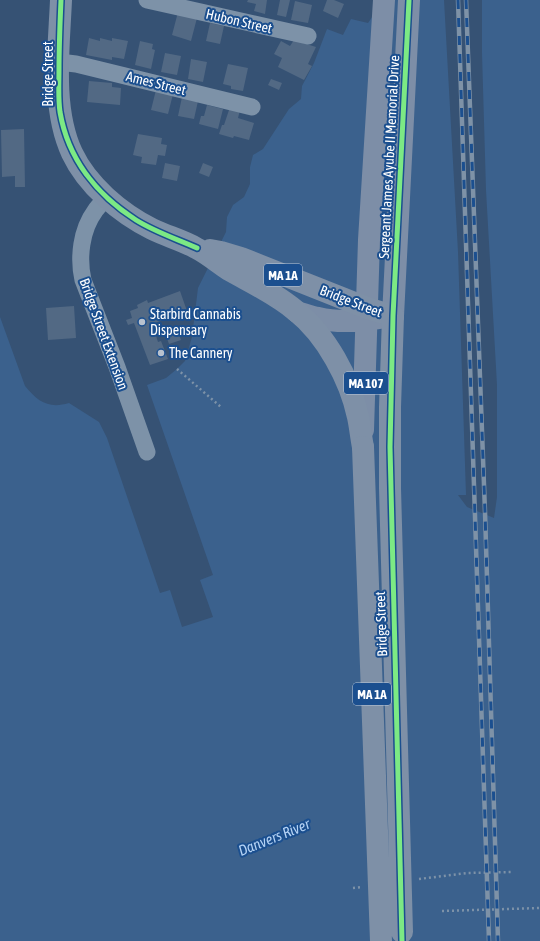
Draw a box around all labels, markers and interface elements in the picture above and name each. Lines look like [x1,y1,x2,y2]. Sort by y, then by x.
street label: Hubon Street [204,6,274,36]
street label: Bridge Street [40,41,56,107]
street label: Sergeant James Ayube II Memorial Drive [376,55,402,259]
street label: Ames Street [125,68,187,98]
road number: MA 1A [264,264,302,286]
street label: Bridge Street Extension [76,276,132,392]
street label: Bridge Street [318,282,384,320]
place label: Starbird Cannabis Dispensary [150,306,241,338]
marker: Starbird Cannabis Dispensary [137,317,147,327]
place label: The Cannery [169,345,233,361]
marker: The Cannery [156,348,166,358]
road number: MA 107 [344,372,388,394]
street label: Bridge Street [372,591,390,657]
road number: MA 1A [353,683,391,705]
water label: Danvers River [236,815,313,859]

